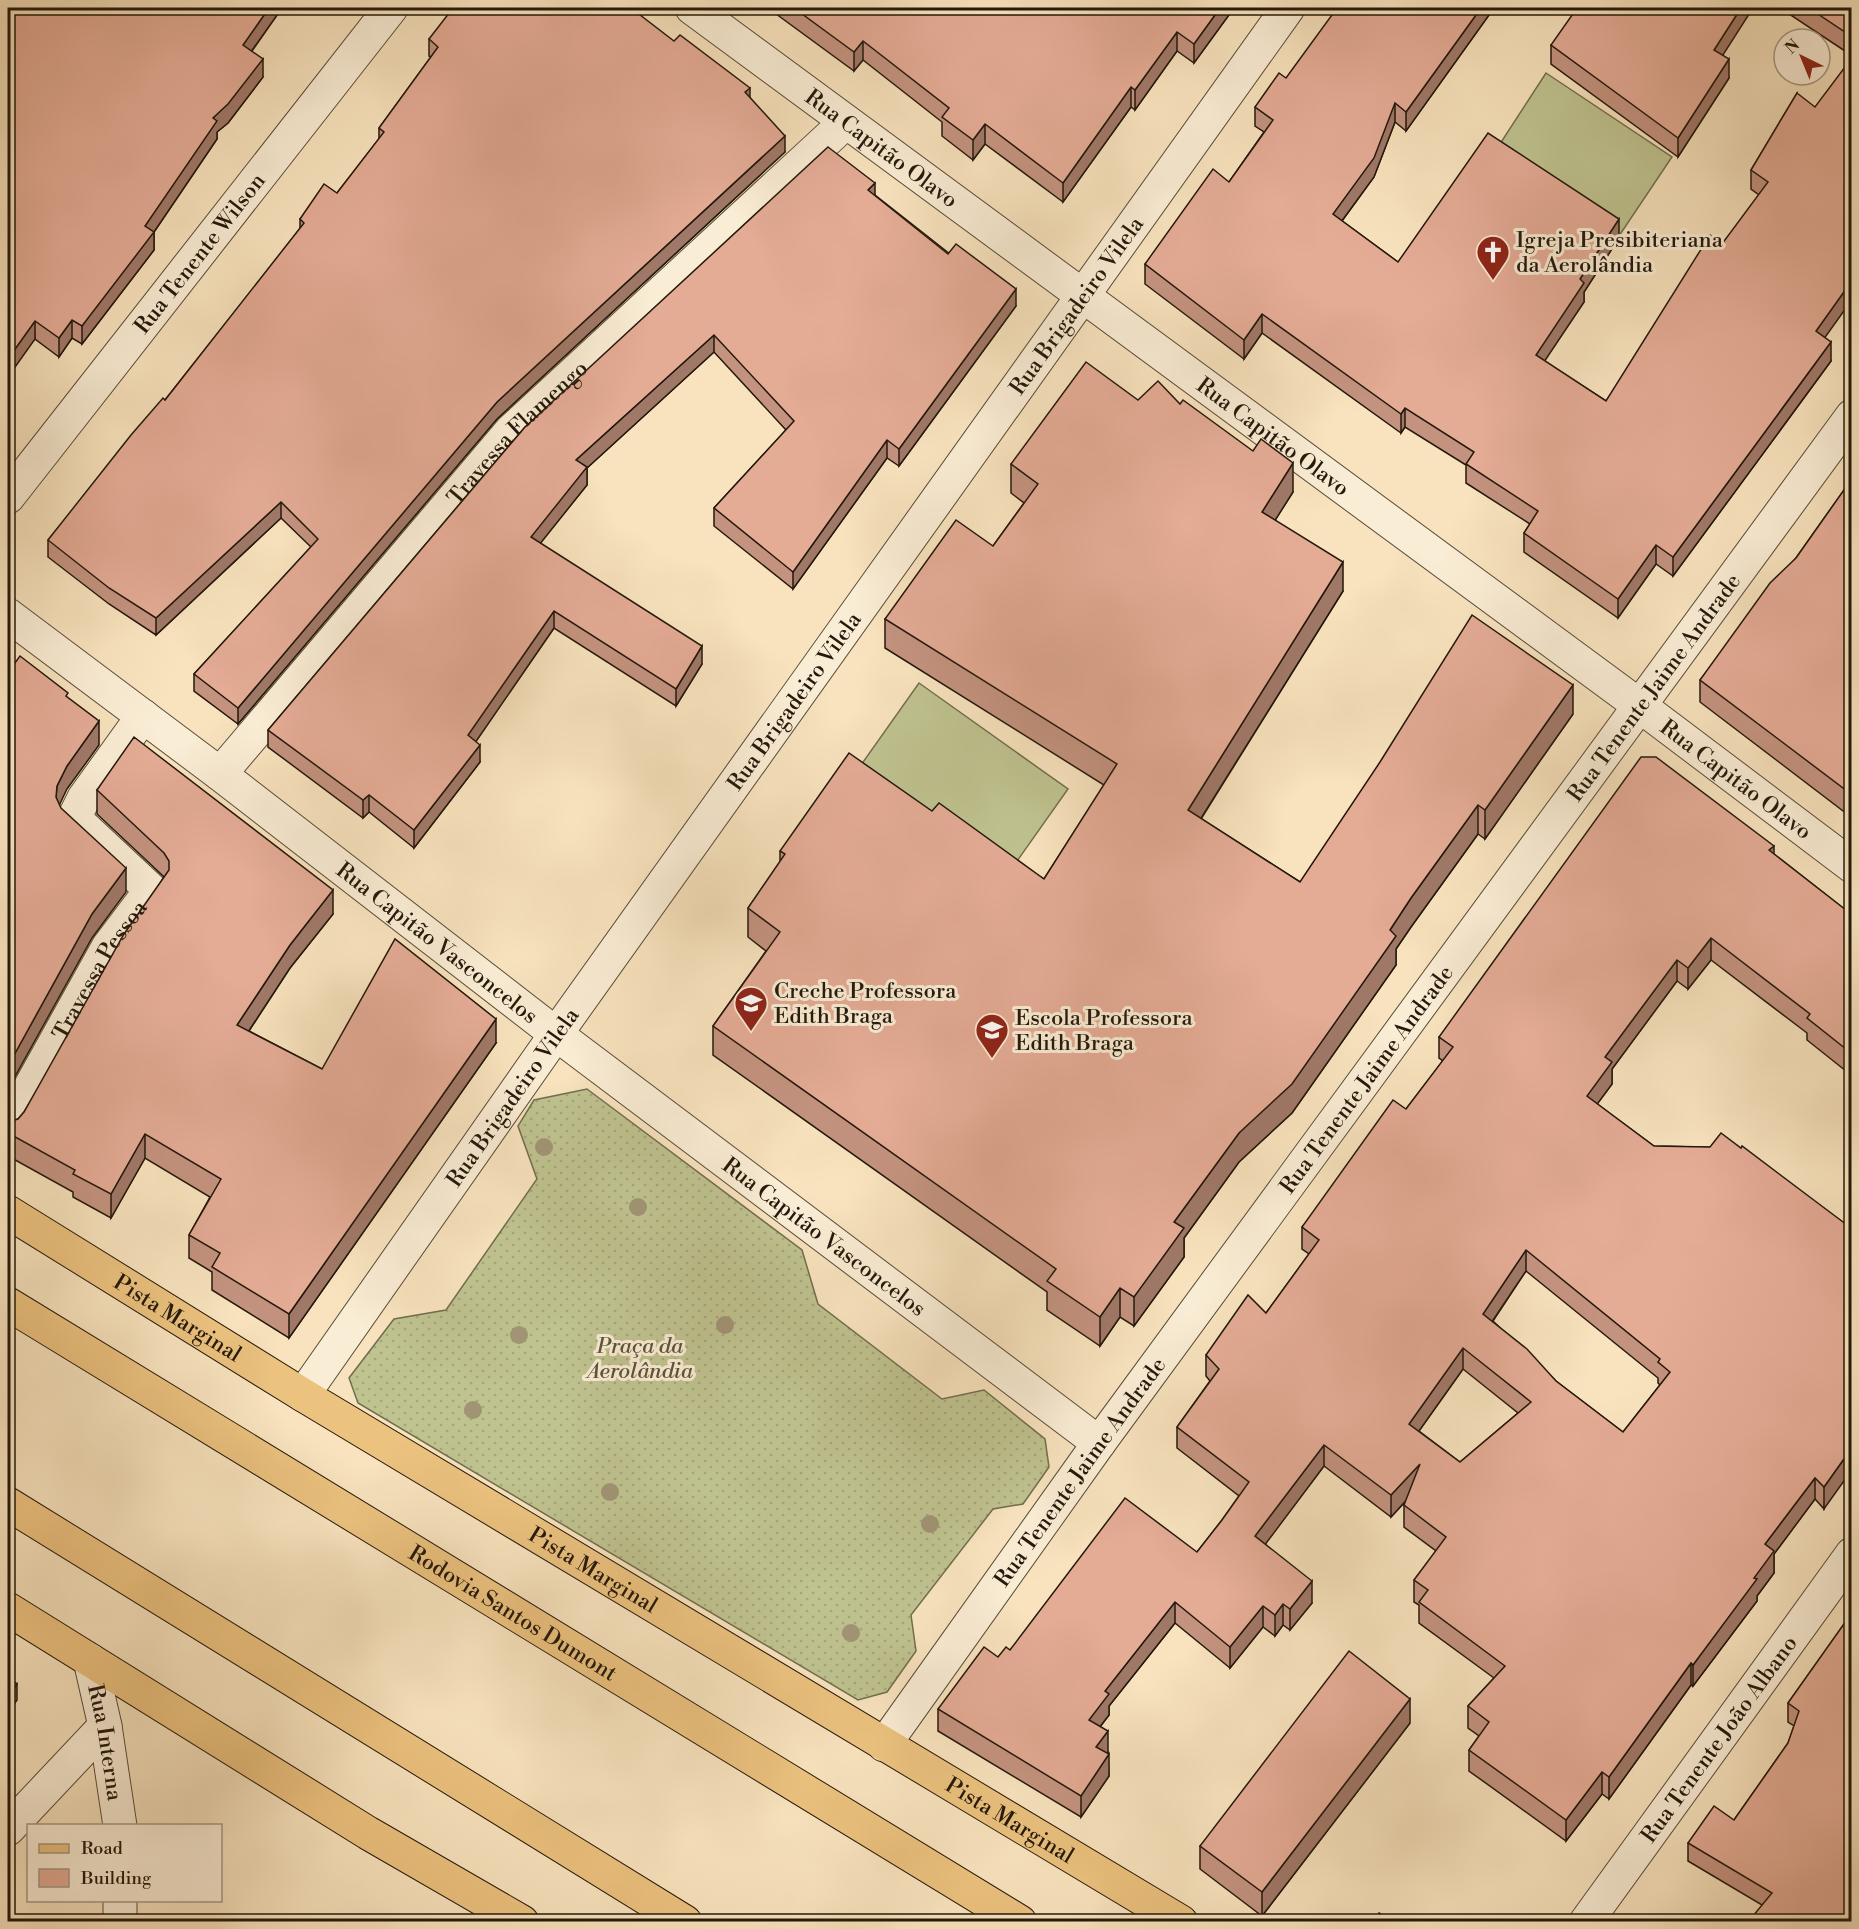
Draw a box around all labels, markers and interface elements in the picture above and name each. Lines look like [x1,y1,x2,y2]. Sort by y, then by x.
north arrow [1772,27,1832,87]
text: N [1781,35,1804,58]
street label: Rua Capitão Olavo [799,84,963,214]
street label: Rua Tenente Wilson [129,168,272,340]
street label: Rua Brigadeiro Vilela [1004,211,1150,401]
place label: Igreja Presibiteriana da Aerolândia [1516,227,1724,279]
church icon: Igreja Presibiteriana da Aerolândia [1475,234,1511,281]
street label: Travessa Flamengo [442,355,594,511]
street label: Rua Capitão Olavo [1191,372,1354,502]
street label: Rua Tenente Jaime Andrade [1562,569,1747,807]
street label: Rua Brigadeiro Vilela [722,607,868,796]
street label: Rua Capitão Olavo [1654,714,1817,846]
street label: Rua Capitão Vasconcelos [330,857,543,1030]
street label: Travessa Pessoa [47,895,154,1045]
street label: Rua Tenente Jaime Andrade [1274,961,1460,1199]
place label: Creche Professora Edith Braga [774,978,957,1030]
school or university icon: Creche Professora Edith Braga [733,985,769,1032]
street label: Rua Brigadeiro Vilela [441,1002,586,1193]
place label: Escola Professora Edith Braga [1015,1005,1193,1057]
school or university icon: Escola Professora Edith Braga [974,1012,1010,1059]
street label: Rua Capitão Vasconcelos [717,1152,931,1323]
street label: Pista Marginal [108,1269,246,1369]
park label: Praça da Aerolândia [585,1333,694,1385]
street label: Rua Tenente Jaime Andrade [989,1352,1172,1593]
street label: Pista Marginal [524,1522,662,1620]
street label: Rodovia Santos Dumont [403,1540,622,1688]
street label: Rua Tenente João Albano [1636,1631,1804,1849]
street label: Rua Interna [81,1682,128,1803]
street label: Pista Marginal [940,1772,1079,1870]
legend [27,1824,222,1902]
text: Road [81,1837,124,1860]
text: Building [80,1867,152,1890]

